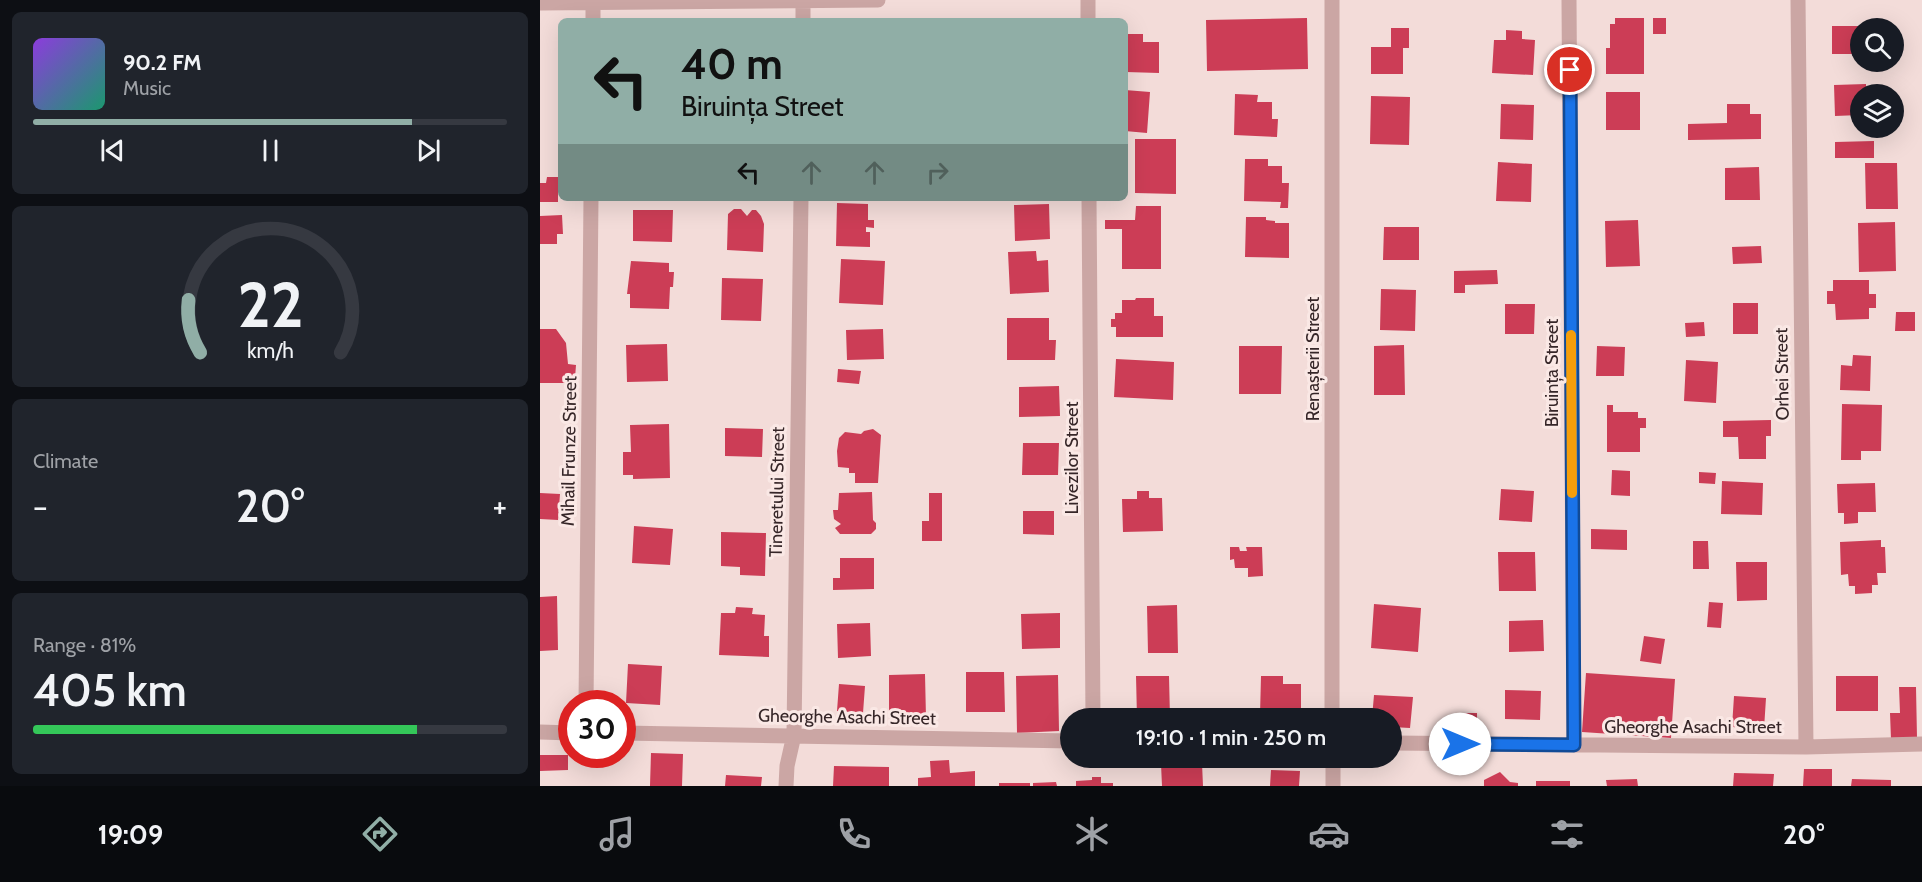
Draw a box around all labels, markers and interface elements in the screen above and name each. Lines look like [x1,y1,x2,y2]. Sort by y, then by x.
map controls [1850,18,1904,138]
button: search [1850,18,1904,72]
text: 40 m [681,38,783,90]
icon: left [582,42,660,120]
pin [1544,44,1595,95]
text: 90.2 FM [123,49,202,76]
icon: arrive [1553,53,1586,86]
text: Music [123,76,171,100]
button: layers [1850,84,1904,138]
text: Biruința Street [681,90,844,123]
icon: previous [96,134,129,167]
icon: pause [254,134,287,167]
icon: next [412,134,445,167]
icon: left [732,156,765,189]
icon: ahead [795,156,828,189]
icon: ahead [858,156,891,189]
icon: right [921,156,954,189]
text: 22 [237,267,303,343]
street label: Renașterii Street [1302,297,1325,421]
street label: Biruința Street [1541,319,1564,427]
street label: Orhei Street [1770,328,1794,420]
text: km/h [247,338,293,364]
street label: Mihail Frunze Street [557,376,581,526]
street label: Livezilor Street [1061,401,1083,515]
street label: Tineretului Street [765,427,789,557]
text: Climate [33,449,98,473]
text: 20° [236,479,304,533]
text: − [33,486,48,526]
text: + [492,486,507,526]
text: Range · 81% [33,633,136,657]
text: 405 km [33,663,187,717]
speed limit sign: 30 [558,690,636,768]
street label: Gheorghe Asachi Street [758,704,936,730]
position arrow [1428,712,1492,776]
street label: Gheorghe Asachi Street [1604,716,1782,738]
text: 19:10 · 1 min · 250 m [1136,724,1326,751]
icon: directions [359,813,401,855]
icon: music [596,813,638,855]
icon: phone [833,813,875,855]
icon: climate [1071,813,1113,855]
icon: car [1308,813,1350,855]
icon: filters [1546,813,1588,855]
text: 19:09 [98,818,163,851]
text: 20° [1783,818,1824,851]

